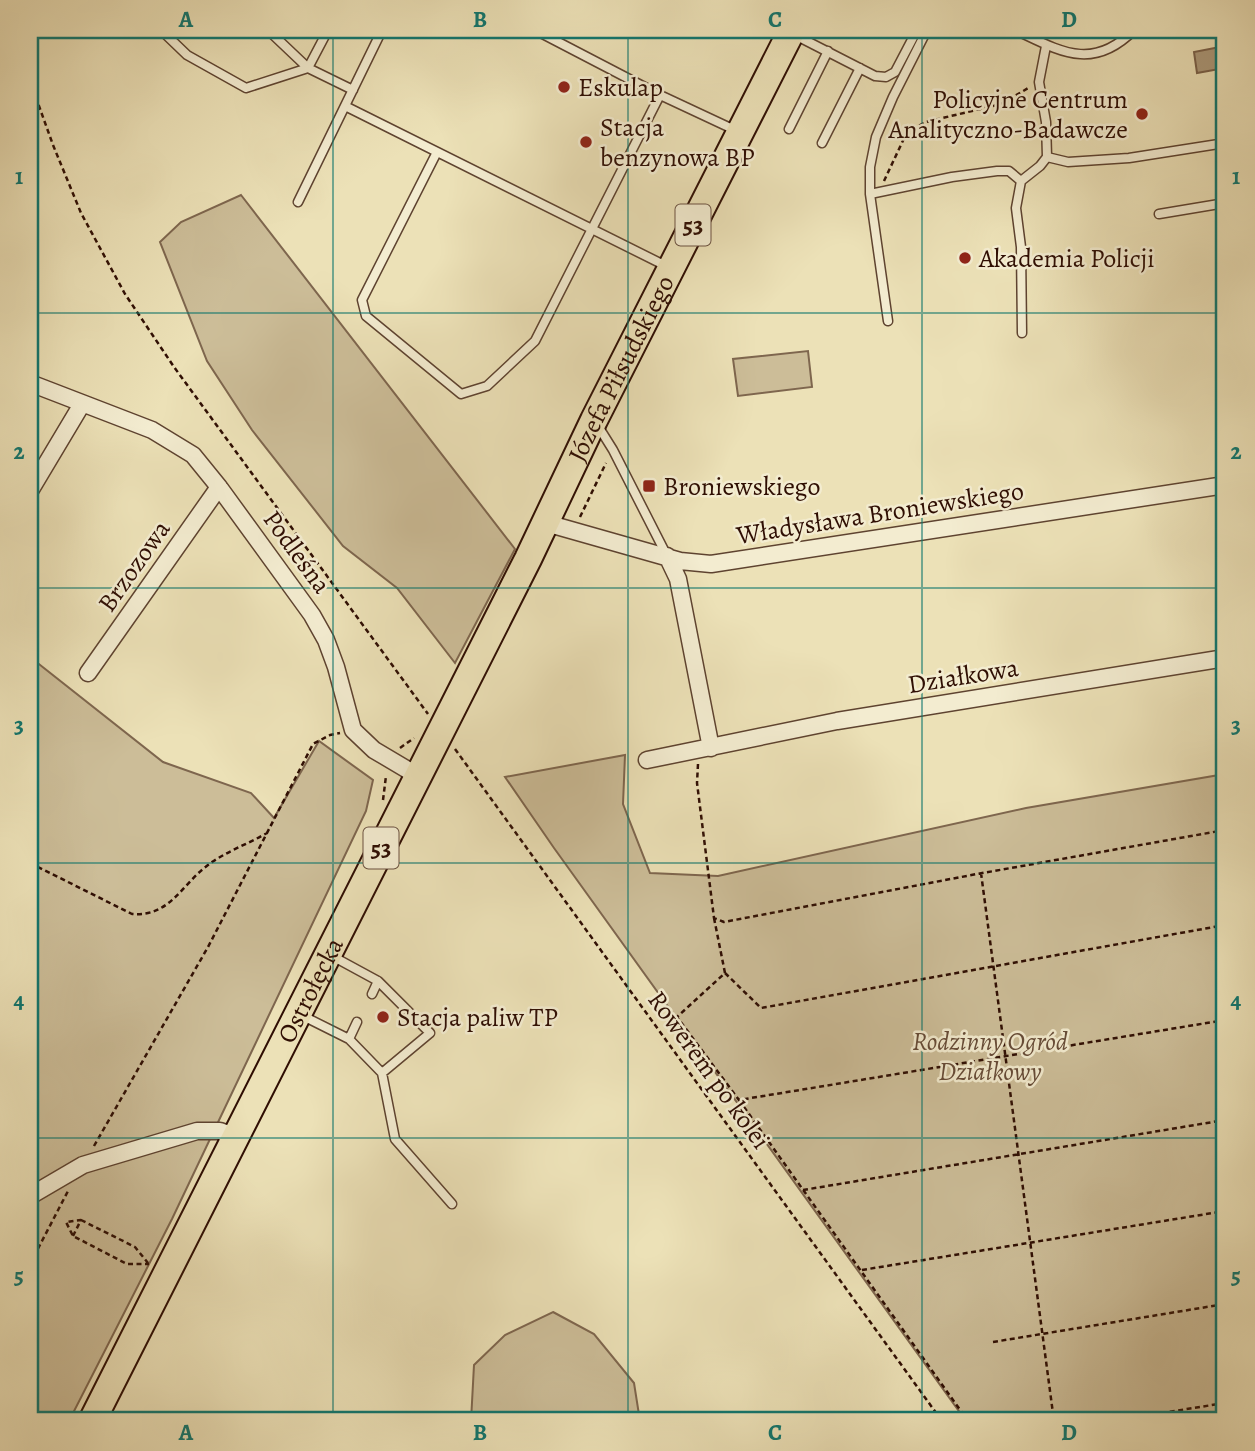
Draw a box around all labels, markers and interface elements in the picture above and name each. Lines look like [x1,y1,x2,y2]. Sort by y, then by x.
text: A [178,4,194,35]
text: B [473,4,487,35]
text: C [768,4,782,35]
text: D [1061,4,1077,35]
place label: Eskulap [578,70,663,105]
marker: Eskulap [556,79,572,95]
place label: Policyjne Centrum Analityczno-Badawcze [887,82,1128,147]
marker: Policyjne Centrum Analityczno-Badawcze [1134,106,1150,122]
place label: Stacja benzynowa BP [600,110,754,175]
marker: Stacja benzynowa BP [578,134,594,150]
text: 1 [15,161,23,192]
text: 1 [1232,161,1240,192]
road number: 53 [676,205,710,246]
place label: Akademia Policji [978,241,1155,276]
marker: Akademia Policji [957,250,973,266]
street label: Józefa Piłsudskiego [559,269,682,467]
text: 2 [13,436,25,467]
text: 2 [1230,436,1242,467]
place label: Broniewskiego [663,469,821,504]
street label: Władysława Broniewskiego [733,473,1026,553]
marker: Broniewskiego [641,478,657,494]
street label: Podleśna [255,503,339,601]
street label: Brzozowa [90,513,178,619]
street label: Działkowa [905,650,1021,702]
text: 3 [14,710,24,741]
text: 3 [1231,710,1241,741]
road number: 53 [364,828,398,868]
street label: Ostrołęcka [269,931,351,1049]
street label: Rowerem po kolei [640,984,778,1156]
text: 4 [14,985,25,1016]
text: 4 [1231,985,1242,1016]
place label: Stacja paliw TP [397,1000,558,1035]
marker: Stacja paliw TP [375,1009,391,1025]
park label: Rodzinny Ogród Działkowy [912,1024,1068,1089]
text: 5 [14,1260,24,1291]
text: 5 [1231,1260,1241,1291]
text: A [178,1417,194,1448]
text: B [473,1417,487,1448]
text: C [768,1417,782,1448]
text: D [1061,1417,1077,1448]

